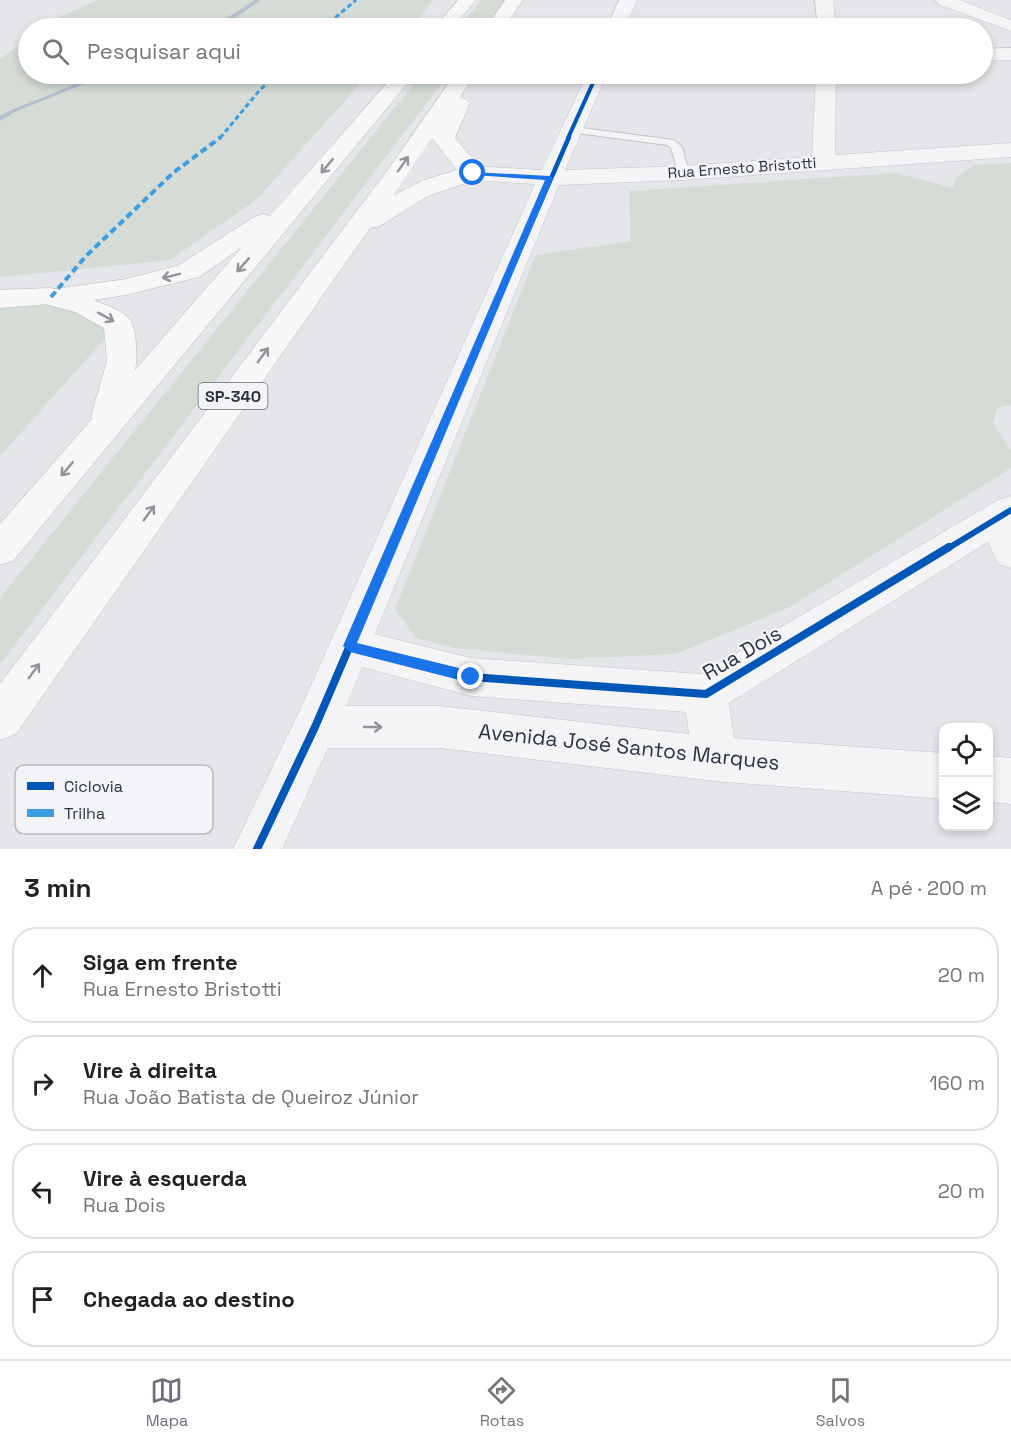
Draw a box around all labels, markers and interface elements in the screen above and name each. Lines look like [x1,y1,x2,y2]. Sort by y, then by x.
search box [18,18,993,84]
icon: search [39,35,72,68]
text: Pesquisar aqui [87,37,241,65]
street label: Rua Ernesto Bristotti [667,153,817,182]
one-way arrow [397,156,409,173]
one-way arrow [321,158,334,174]
route start [459,159,485,185]
one-way arrow [236,257,249,273]
one-way arrow [162,270,181,282]
one-way arrow [97,311,114,323]
one-way arrow [257,348,269,364]
road number: SP-340 [198,383,268,409]
one-way arrow [60,461,74,476]
one-way arrow [142,506,155,522]
street label: Rua Dois [697,619,786,686]
route end [457,663,483,689]
one-way arrow [28,664,40,680]
street label: Avenida José Santos Marques [477,717,781,776]
one-way arrow [363,721,383,733]
map controls [939,723,993,831]
button: locate [939,723,993,777]
legend [15,765,213,834]
text: Ciclovia [64,776,123,797]
button: layers [939,777,993,831]
text: Trilha [64,803,105,824]
text: 3 min [24,871,92,905]
text: A pé · 200 m [871,875,987,901]
text: Siga em frente [83,948,238,976]
icon: ahead [26,959,59,992]
text: 20 m [938,962,985,988]
text: Rua Ernesto Bristotti [83,976,282,1002]
text: Vire à direita [83,1056,217,1084]
icon: right [26,1067,59,1100]
text: 160 m [929,1070,985,1096]
text: Rua João Batista de Queiroz Júnior [83,1084,419,1110]
text: Vire à esquerda [83,1164,247,1192]
icon: left [26,1175,59,1208]
text: 20 m [938,1178,985,1204]
text: Rua Dois [83,1192,166,1218]
icon: arrive [26,1283,59,1316]
text: Chegada ao destino [83,1285,295,1313]
tab: Mapa [146,1374,188,1431]
tab: Rotas [480,1374,524,1431]
tab: Salvos [816,1374,865,1431]

